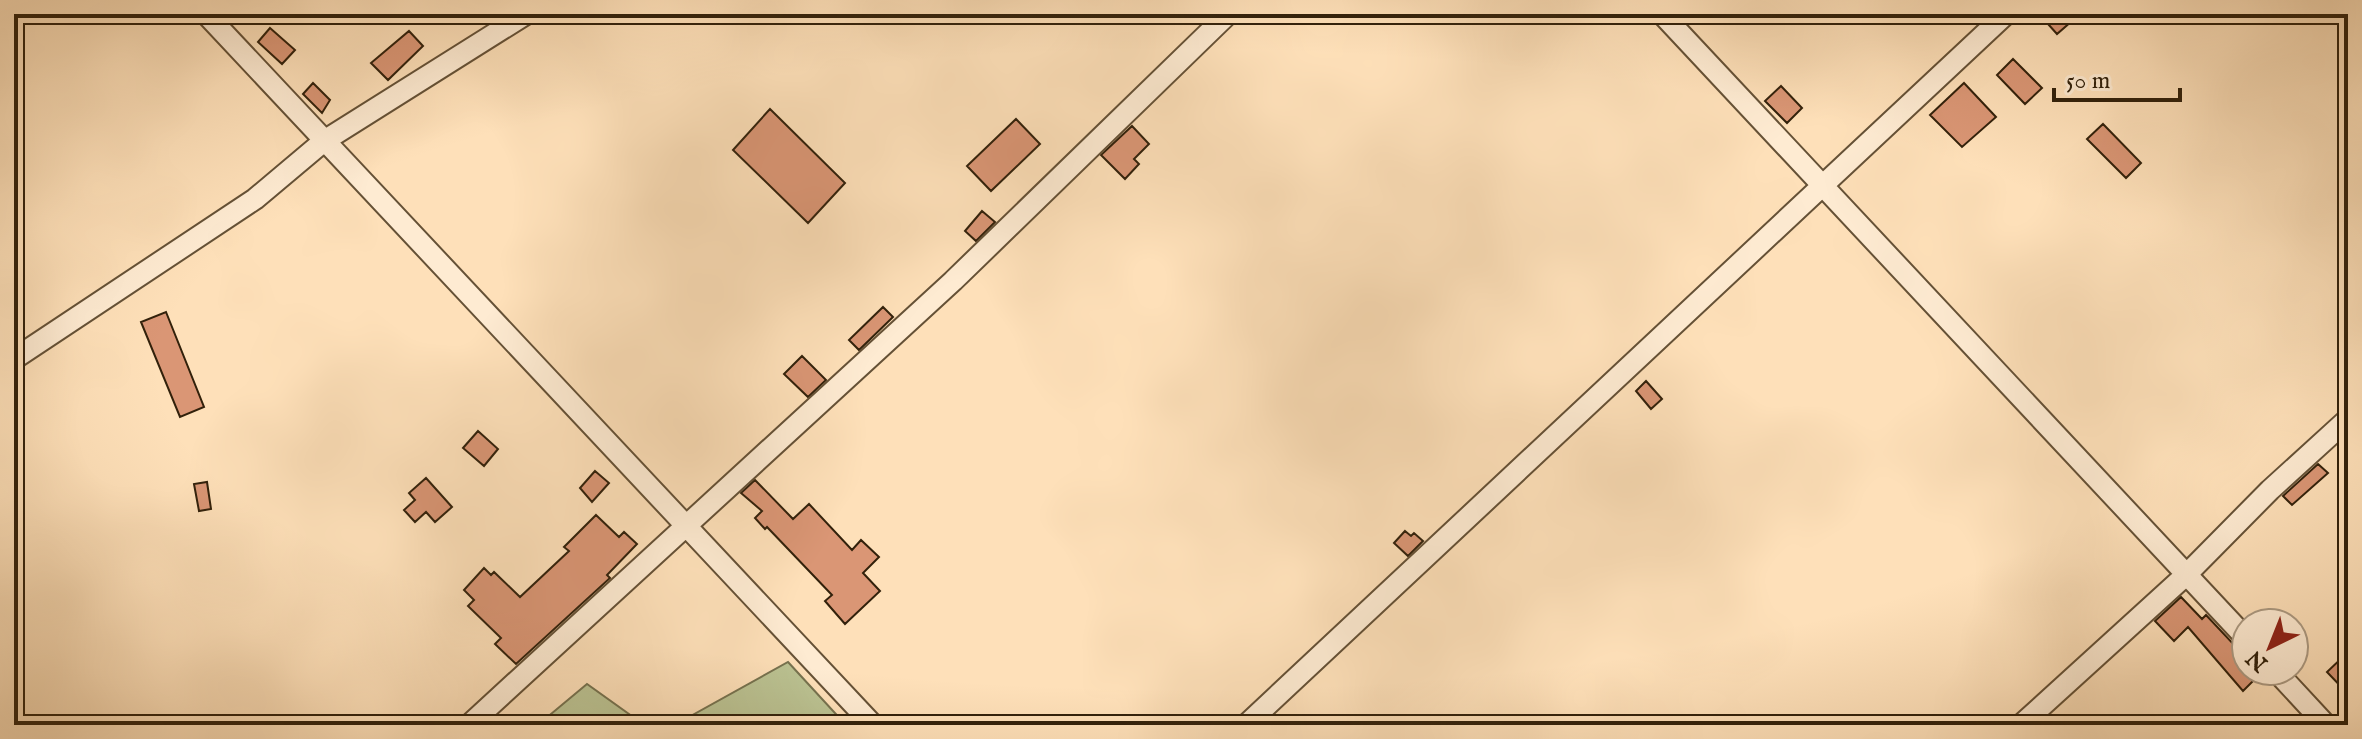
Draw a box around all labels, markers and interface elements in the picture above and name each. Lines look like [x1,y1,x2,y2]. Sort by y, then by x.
scale bar [2054,52,2180,102]
text: 50 m [2066,66,2110,97]
north arrow [2230,607,2310,687]
text: N [2241,643,2275,678]

